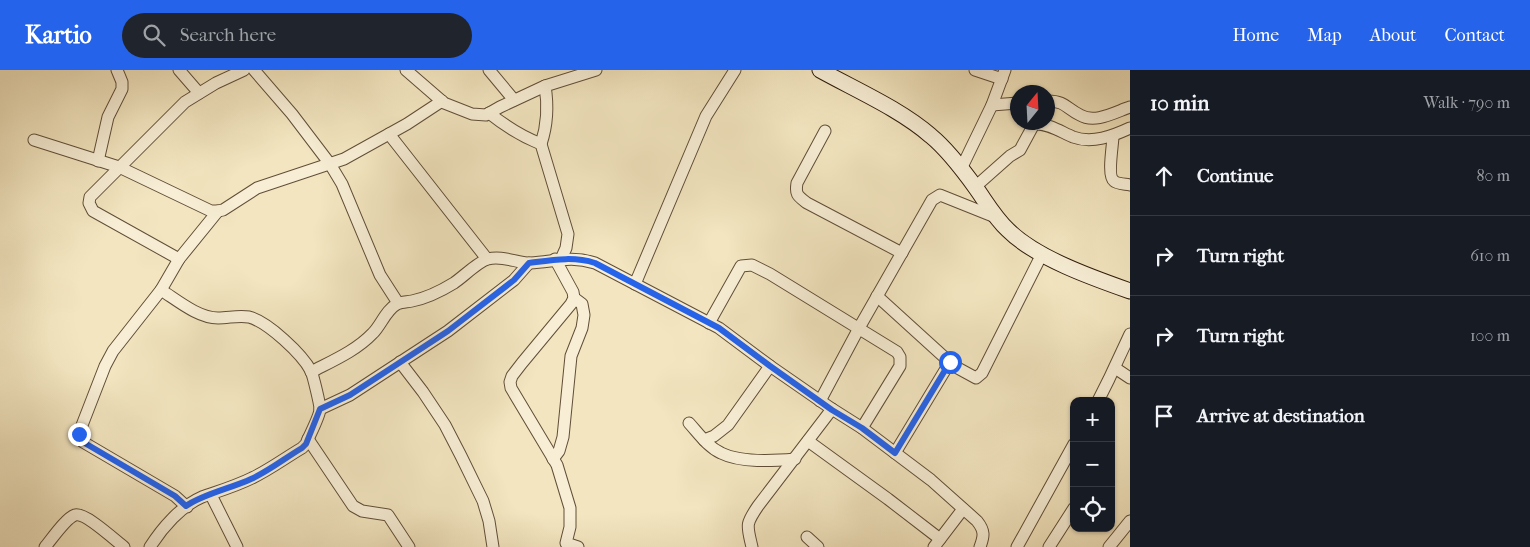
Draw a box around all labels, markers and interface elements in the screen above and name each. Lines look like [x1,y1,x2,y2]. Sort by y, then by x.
search box [122,13,472,58]
text: Kartio [25,21,92,49]
icon: search [140,21,168,49]
text: Search here [180,24,276,46]
text: Home [1232,25,1279,46]
text: Map [1307,25,1342,46]
text: About [1370,25,1416,46]
text: Contact [1444,25,1505,46]
north arrow [1010,85,1055,130]
text: 10 min [1150,91,1209,115]
text: Walk · 790 m [1424,93,1510,112]
icon: ahead [1150,162,1178,190]
text: Continue [1197,165,1273,187]
text: 80 m [1476,166,1510,185]
icon: right [1150,242,1178,270]
text: Turn right [1197,245,1284,267]
text: 610 m [1470,246,1510,265]
icon: right [1150,322,1178,350]
text: Turn right [1197,325,1284,347]
text: 100 m [1470,326,1510,345]
route start [939,351,962,374]
map controls [1070,397,1115,532]
button: + [1070,397,1115,442]
icon: arrive [1150,402,1178,430]
text: Arrive at destination [1197,405,1365,427]
route end [68,423,91,446]
button: − [1070,442,1115,487]
button: locate [1070,487,1115,532]

